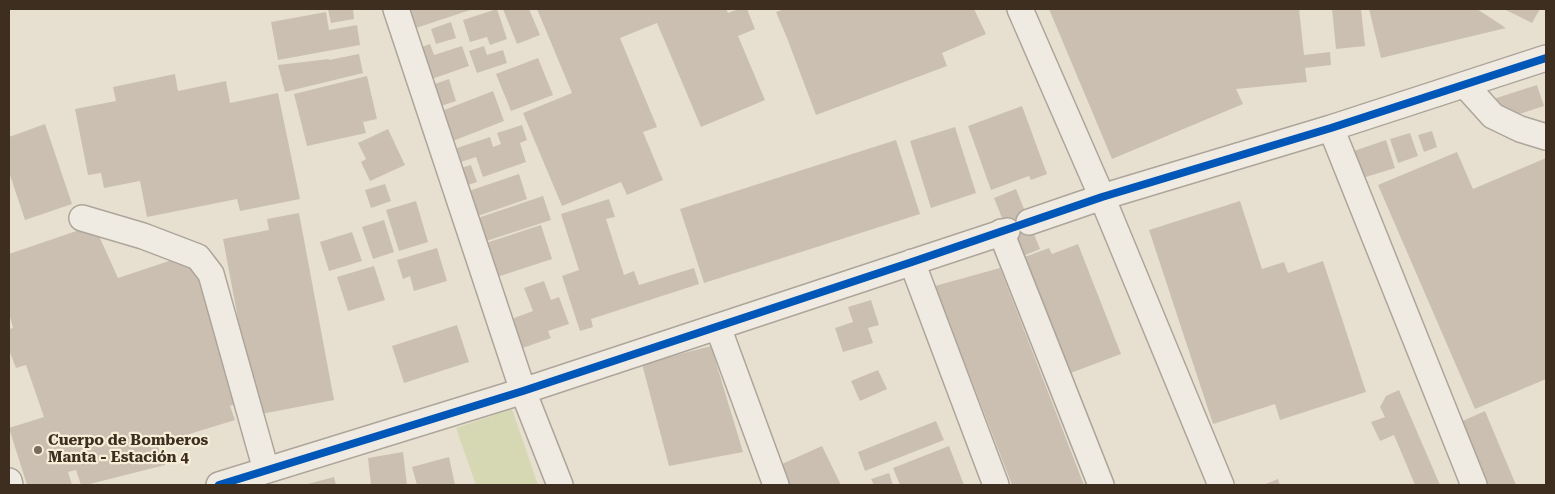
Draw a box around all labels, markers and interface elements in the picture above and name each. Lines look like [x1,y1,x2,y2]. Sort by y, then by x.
place label: Cuerpo de Bomberos Manta - Estación 4 [48,432,208,467]
marker: Cuerpo de Bomberos Manta - Estación 4 [32,444,44,456]

